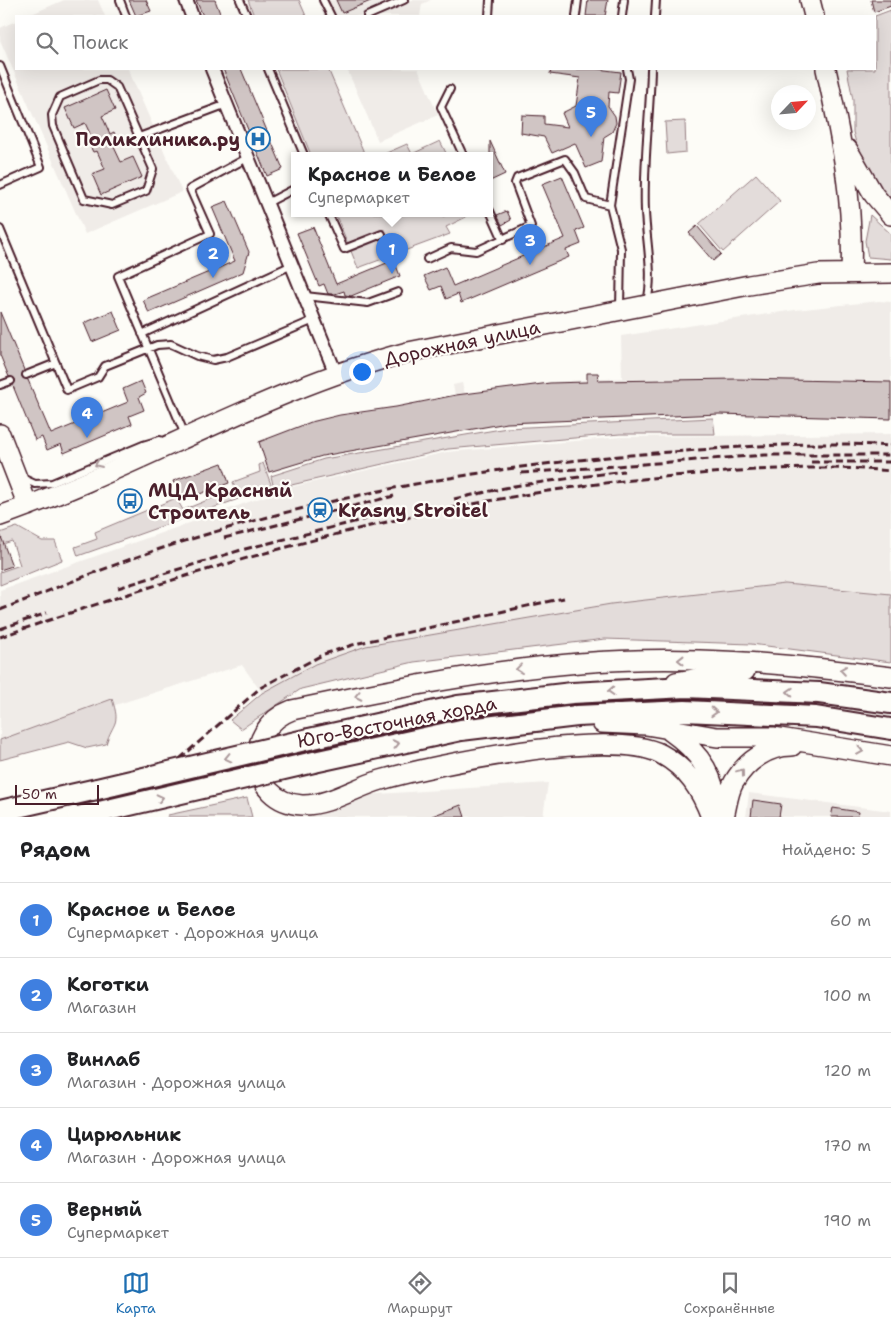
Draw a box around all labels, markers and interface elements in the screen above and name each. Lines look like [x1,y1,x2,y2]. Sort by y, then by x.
search box [15,15,876,70]
icon: search [33,29,61,57]
text: Поиск [73,30,128,55]
north arrow [771,85,816,130]
pin: 5 [575,96,607,137]
hospital icon: Поликлиника.ру [245,126,271,152]
place label: Поликлиника.ру [75,127,240,152]
popup [291,152,493,217]
text: Красное и Белое [308,162,476,187]
text: Супермаркет [308,187,410,208]
pin: 3 [514,224,546,265]
pin: 1 [376,233,408,274]
pin: 2 [197,237,229,278]
street label: Дорожная улица [382,314,543,372]
your location [349,359,375,385]
pin: 4 [71,397,103,438]
one-way arrow [94,457,103,468]
place label: МЦД Красный Строитель [148,478,292,525]
bus stop icon: МЦД Красный Строитель [117,488,143,514]
station icon: Krasny Stroitel [307,497,333,523]
place label: Krasny Stroitel [338,498,488,523]
one-way arrow [676,655,684,665]
one-way arrow [514,664,522,675]
one-way arrow [838,666,847,676]
one-way arrow [606,685,614,696]
one-way arrow [786,687,794,698]
street label: Юго-Восточная хорда [295,690,499,754]
one-way arrow [354,690,363,700]
one-way arrow [710,707,718,718]
one-way arrow [392,739,401,750]
one-way arrow [856,746,864,756]
one-way arrow [223,752,232,763]
one-way arrow [736,769,744,778]
scale bar [15,782,99,805]
text: 50 m [22,785,57,803]
one-way arrow [155,793,164,804]
text: Рядом [20,836,90,864]
text: Найдено: 5 [782,839,871,860]
text: Красное и Белое [67,897,236,922]
text: 1 [32,910,40,931]
text: 60 m [830,910,871,931]
text: Супермаркет · Дорожная улица [67,922,318,943]
text: Коготки [67,972,149,997]
text: 2 [30,985,42,1006]
text: 100 m [823,985,871,1006]
text: Магазин [67,997,136,1018]
text: Винлаб [67,1047,140,1072]
text: 3 [30,1060,42,1081]
text: 120 m [824,1060,871,1081]
text: Магазин · Дорожная улица [67,1072,286,1093]
text: Цирюльник [67,1122,181,1147]
text: 4 [30,1135,42,1156]
text: 170 m [824,1135,871,1156]
text: Магазин · Дорожная улица [67,1147,286,1168]
text: Верный [67,1197,142,1222]
text: 5 [31,1210,41,1231]
text: 190 m [824,1210,871,1231]
text: Супермаркет [67,1222,169,1243]
tab: Карта [116,1269,156,1317]
tab: Маршрут [387,1269,452,1317]
tab: Сохранённые [684,1269,775,1317]

